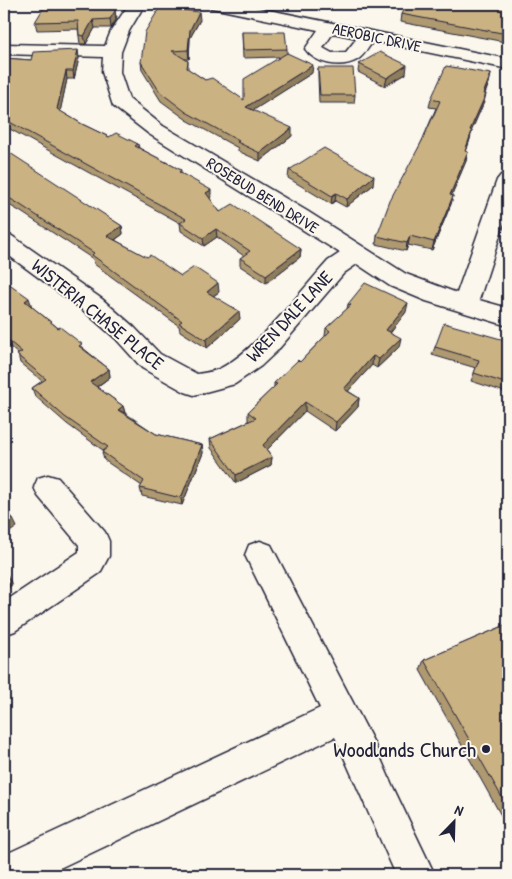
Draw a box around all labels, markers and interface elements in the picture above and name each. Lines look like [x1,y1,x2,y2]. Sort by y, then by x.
street label: AEROBIC DRIVE [331,17,423,57]
street label: ROSEBUD BEND DRIVE [203,152,323,238]
street label: WISTERIA CHASE PLACE [26,253,170,376]
street label: WREN DALE LANE [240,264,339,367]
place label: Woodlands Church [333,734,476,764]
marker: Woodlands Church [480,743,492,755]
north arrow [430,796,480,846]
text: N [452,799,467,820]

